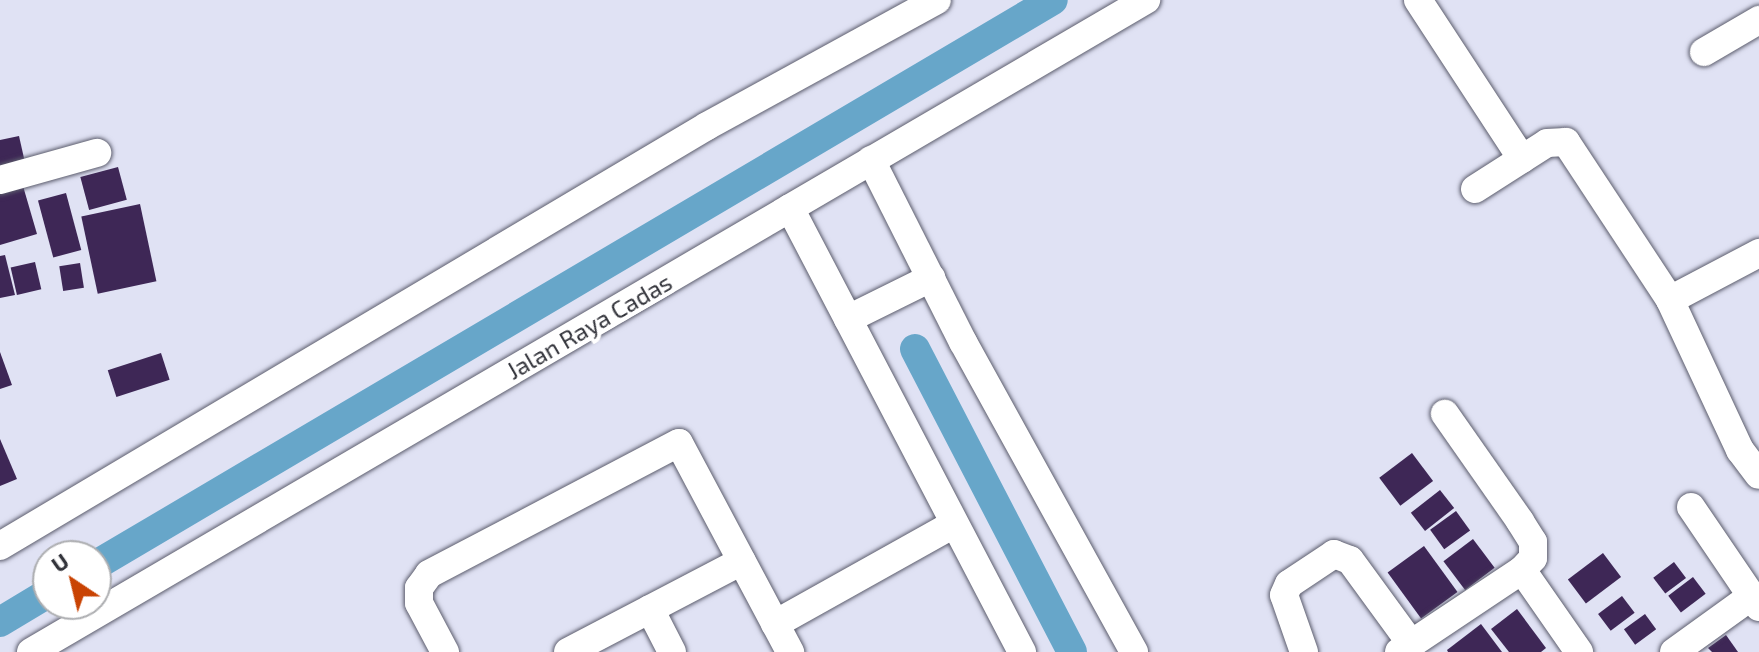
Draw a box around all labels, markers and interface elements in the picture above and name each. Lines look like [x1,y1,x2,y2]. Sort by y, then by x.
street label: Jalan Raya Cadas [501,267,677,385]
north arrow [32,540,112,620]
text: U [46,547,73,577]

